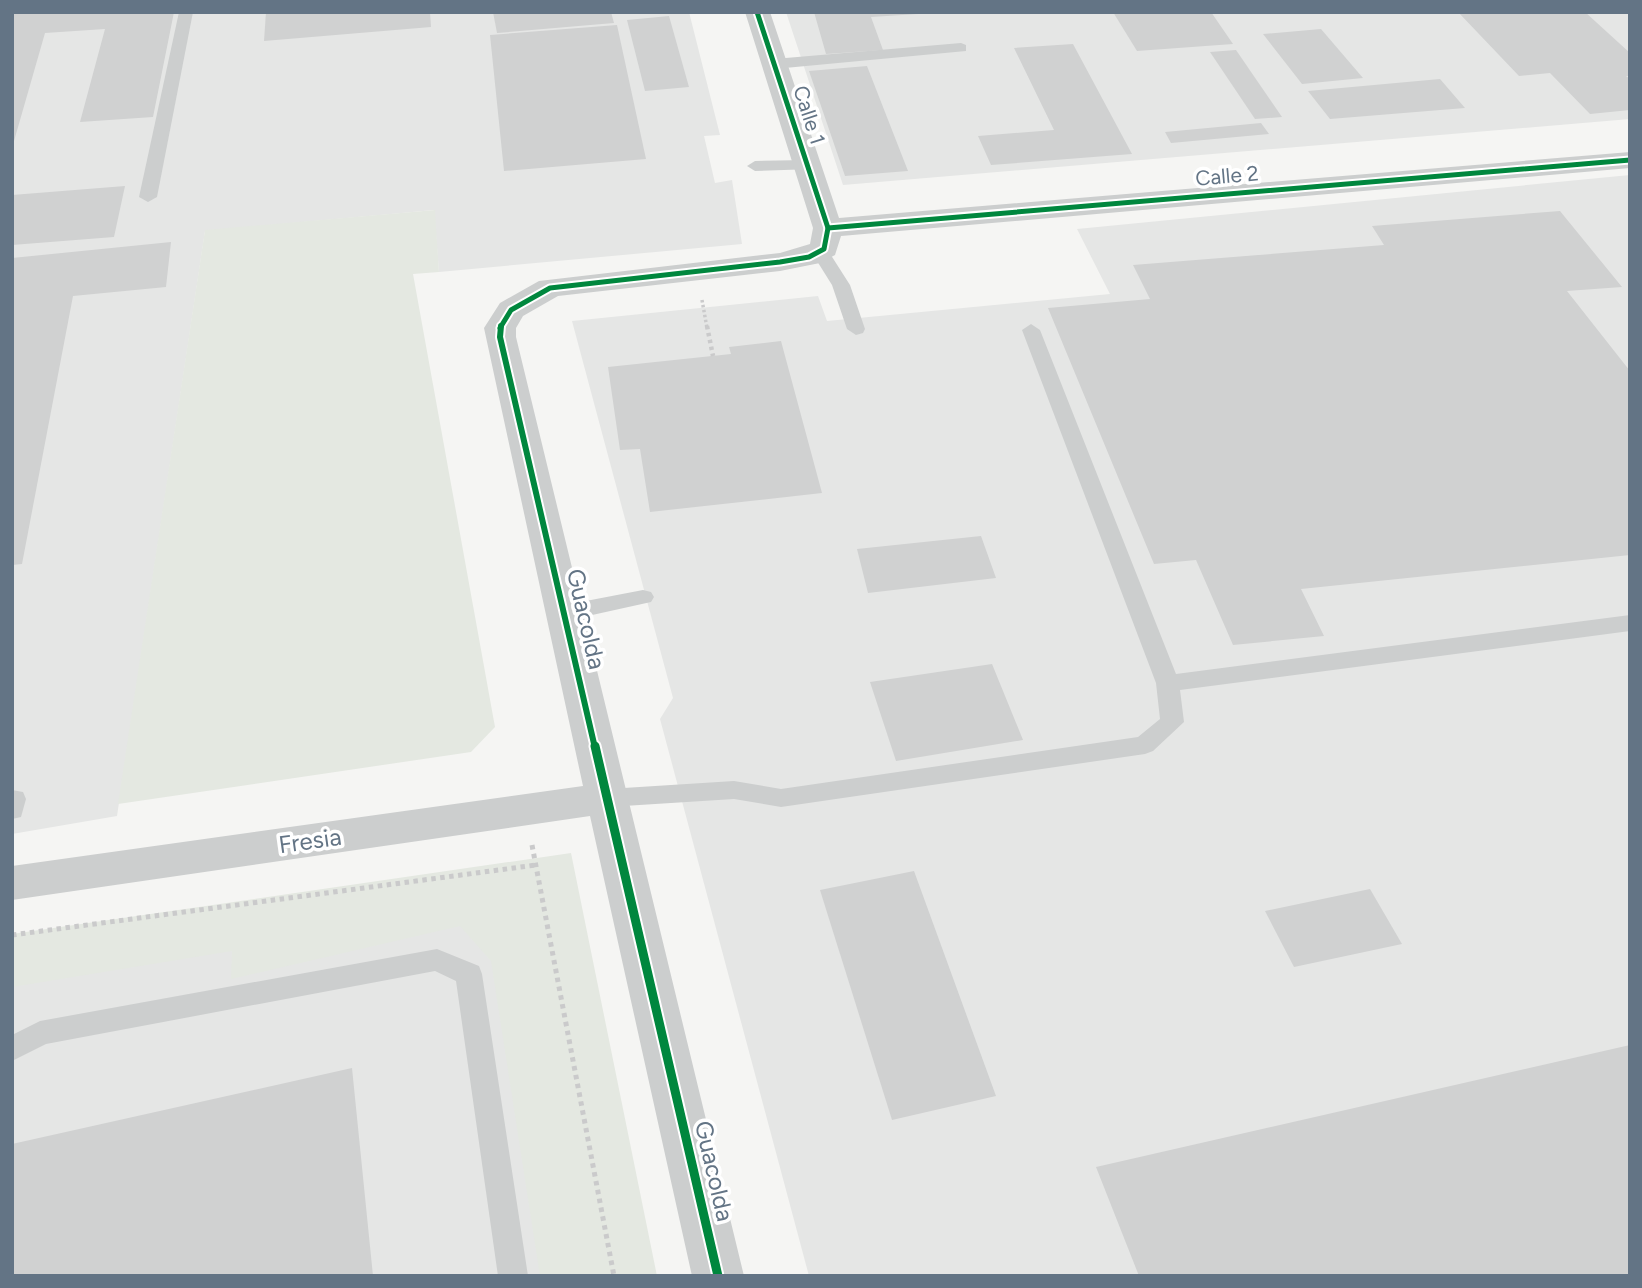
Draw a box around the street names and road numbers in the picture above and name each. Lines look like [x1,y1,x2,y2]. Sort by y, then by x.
street label: Calle 1 [788,82,831,147]
street label: Calle 2 [1194,160,1260,191]
street label: Guacolda [561,566,612,672]
street label: Fresia [277,822,343,859]
street label: Guacolda [689,1118,740,1224]

